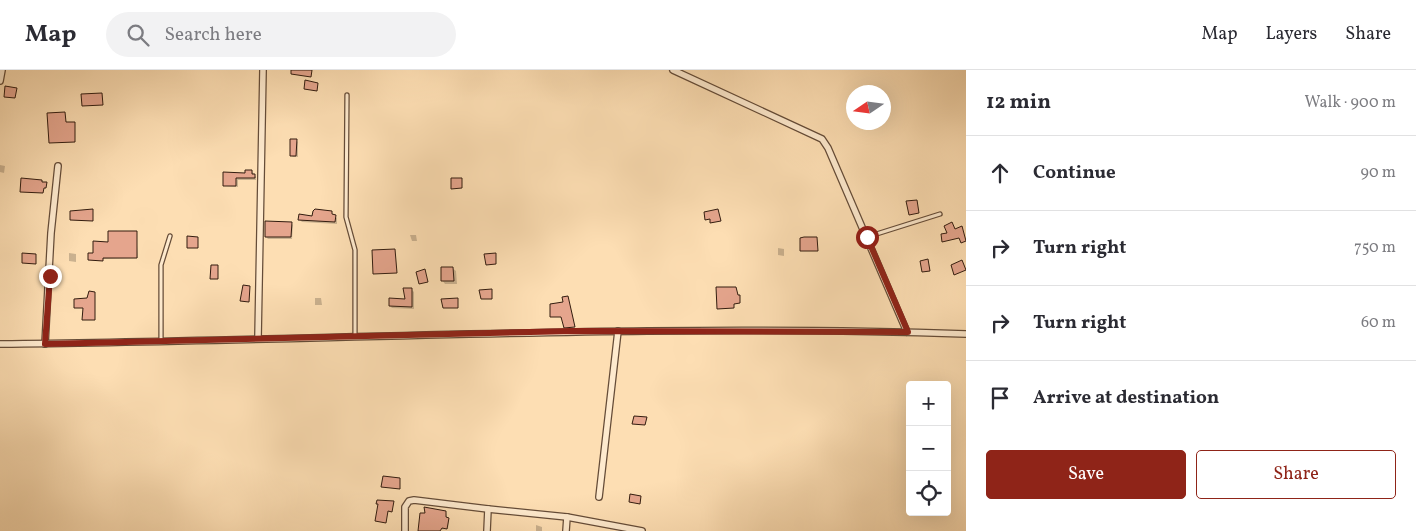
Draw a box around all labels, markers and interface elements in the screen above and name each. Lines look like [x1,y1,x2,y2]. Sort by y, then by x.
search box [106,12,456,57]
text: Map [25,18,76,52]
icon: search [124,21,152,49]
text: Search here [164,22,262,48]
text: Map [1201,22,1237,47]
text: Layers [1265,22,1317,47]
text: Share [1345,22,1391,47]
north arrow [846,85,891,130]
text: 12 min [986,88,1051,117]
text: Walk · 900 m [1305,92,1396,114]
icon: ahead [986,159,1014,187]
text: Continue [1033,160,1116,186]
text: 90 m [1360,162,1396,184]
route start [856,226,879,249]
icon: right [986,234,1014,262]
text: Turn right [1033,235,1126,261]
text: 750 m [1354,237,1396,259]
route end [39,265,62,288]
icon: right [986,309,1014,337]
text: Turn right [1033,310,1126,336]
text: 60 m [1361,312,1396,334]
map controls [906,381,951,516]
button: + [906,381,951,426]
icon: arrive [986,384,1014,412]
text: Arrive at destination [1033,385,1219,411]
button: − [906,426,951,471]
button: Save [986,450,1186,499]
button: Share [1196,450,1396,499]
button: locate [906,471,951,516]

